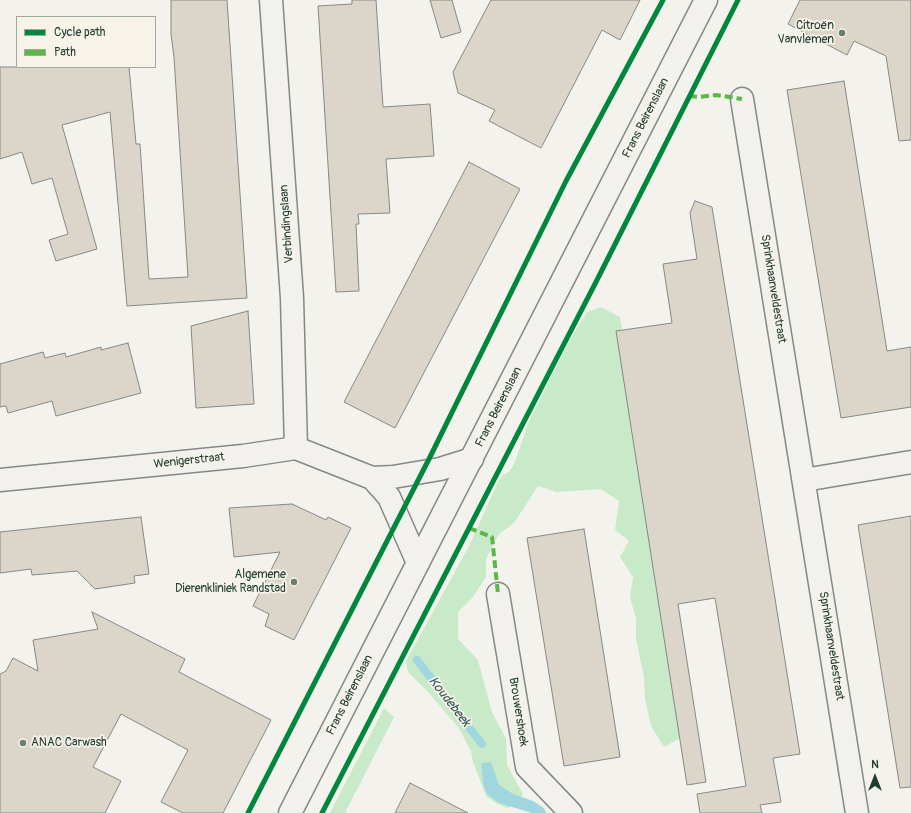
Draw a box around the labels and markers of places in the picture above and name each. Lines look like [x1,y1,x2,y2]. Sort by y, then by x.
place label: Citroën Vanvlemen [778,19,834,47]
marker: Citroën Vanvlemen [837,28,847,38]
place label: Algemene Dierenkliniek Randstad [175,568,286,596]
marker: Algemene Dierenkliniek Randstad [289,577,299,587]
place label: ANAC Carwash [31,736,107,750]
marker: ANAC Carwash [18,738,28,748]

